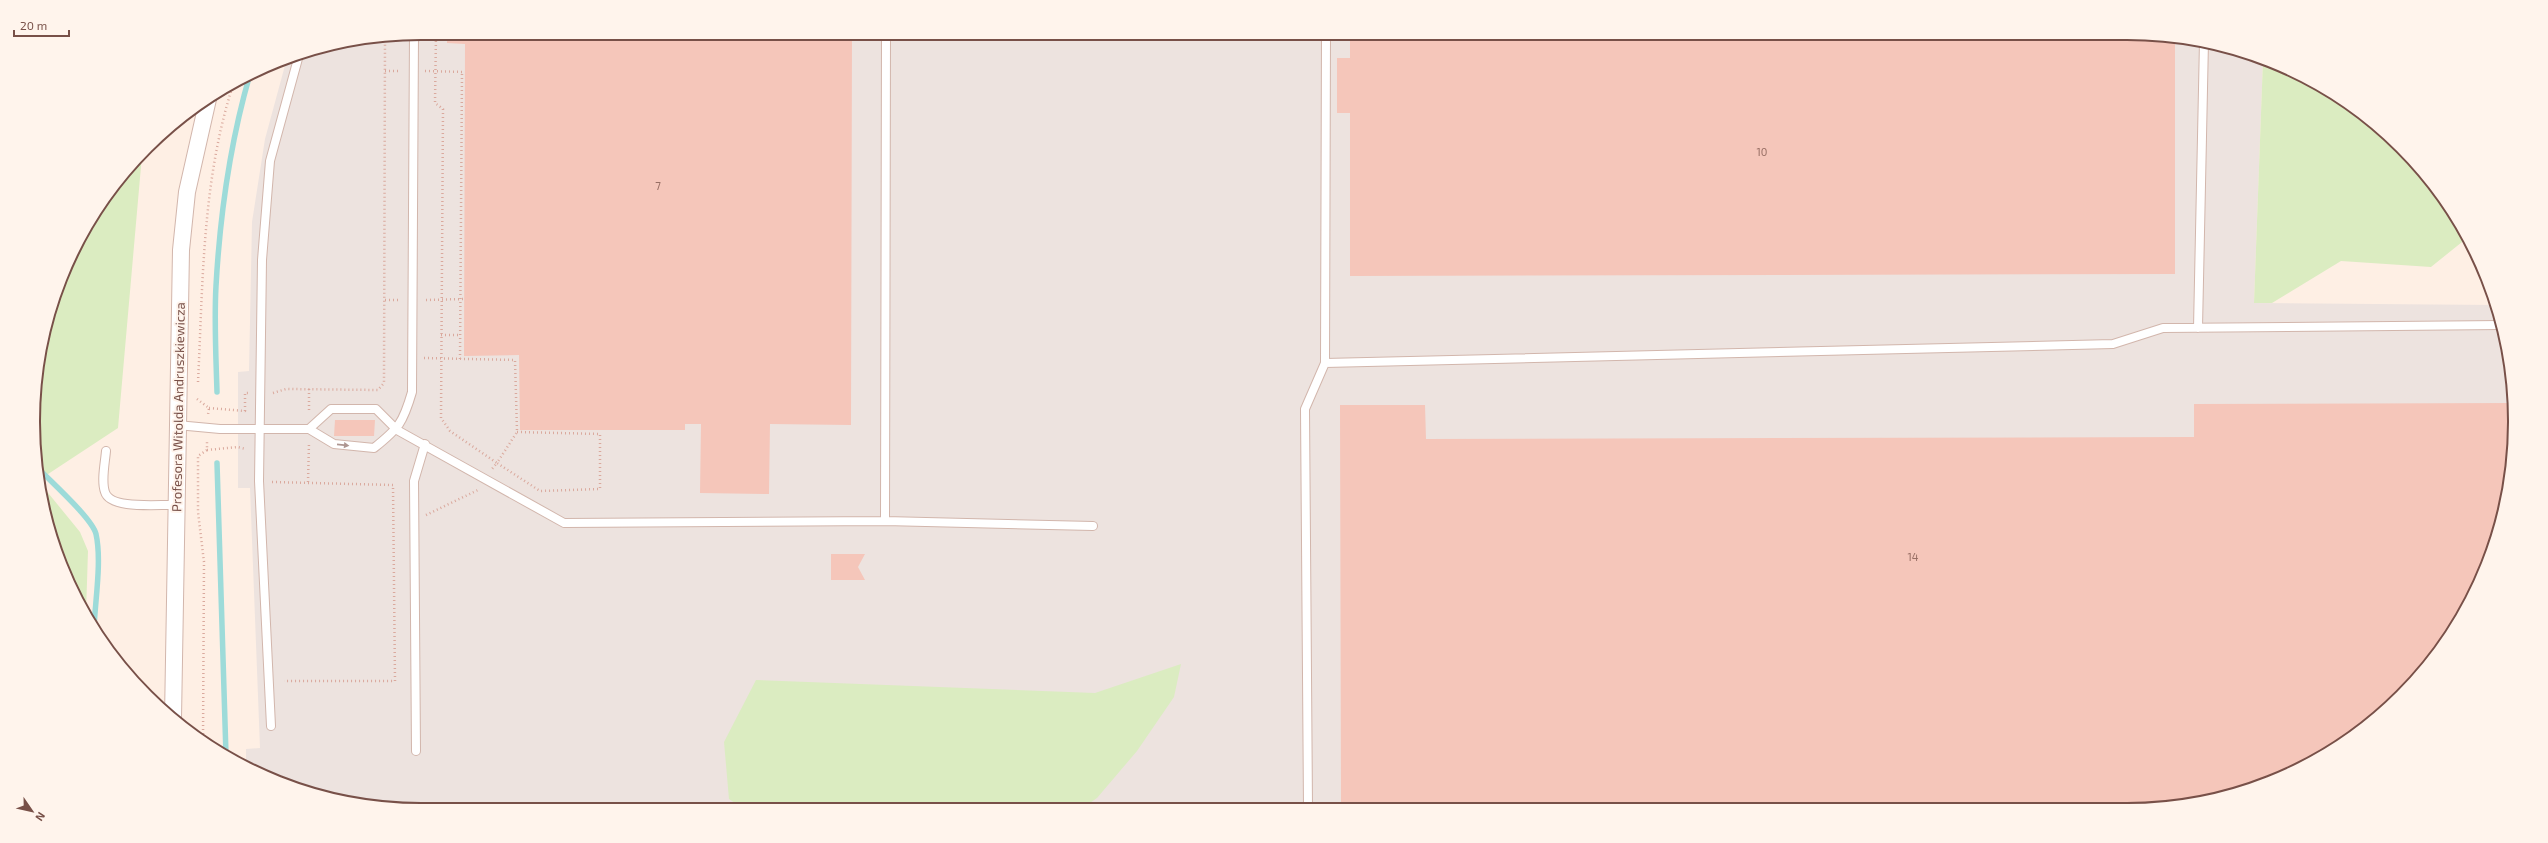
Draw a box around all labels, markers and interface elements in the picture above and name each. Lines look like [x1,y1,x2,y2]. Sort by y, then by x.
scale bar [14,12,69,38]
text: 20 m [20,18,47,32]
house number: 10 [1756,145,1768,158]
house number: 7 [655,179,661,192]
street label: Profesora Witolda Andruszkiewicza [168,302,188,512]
one-way arrow [337,441,350,448]
house number: 14 [1907,550,1919,563]
north arrow [12,791,52,831]
text: N [33,810,48,824]

